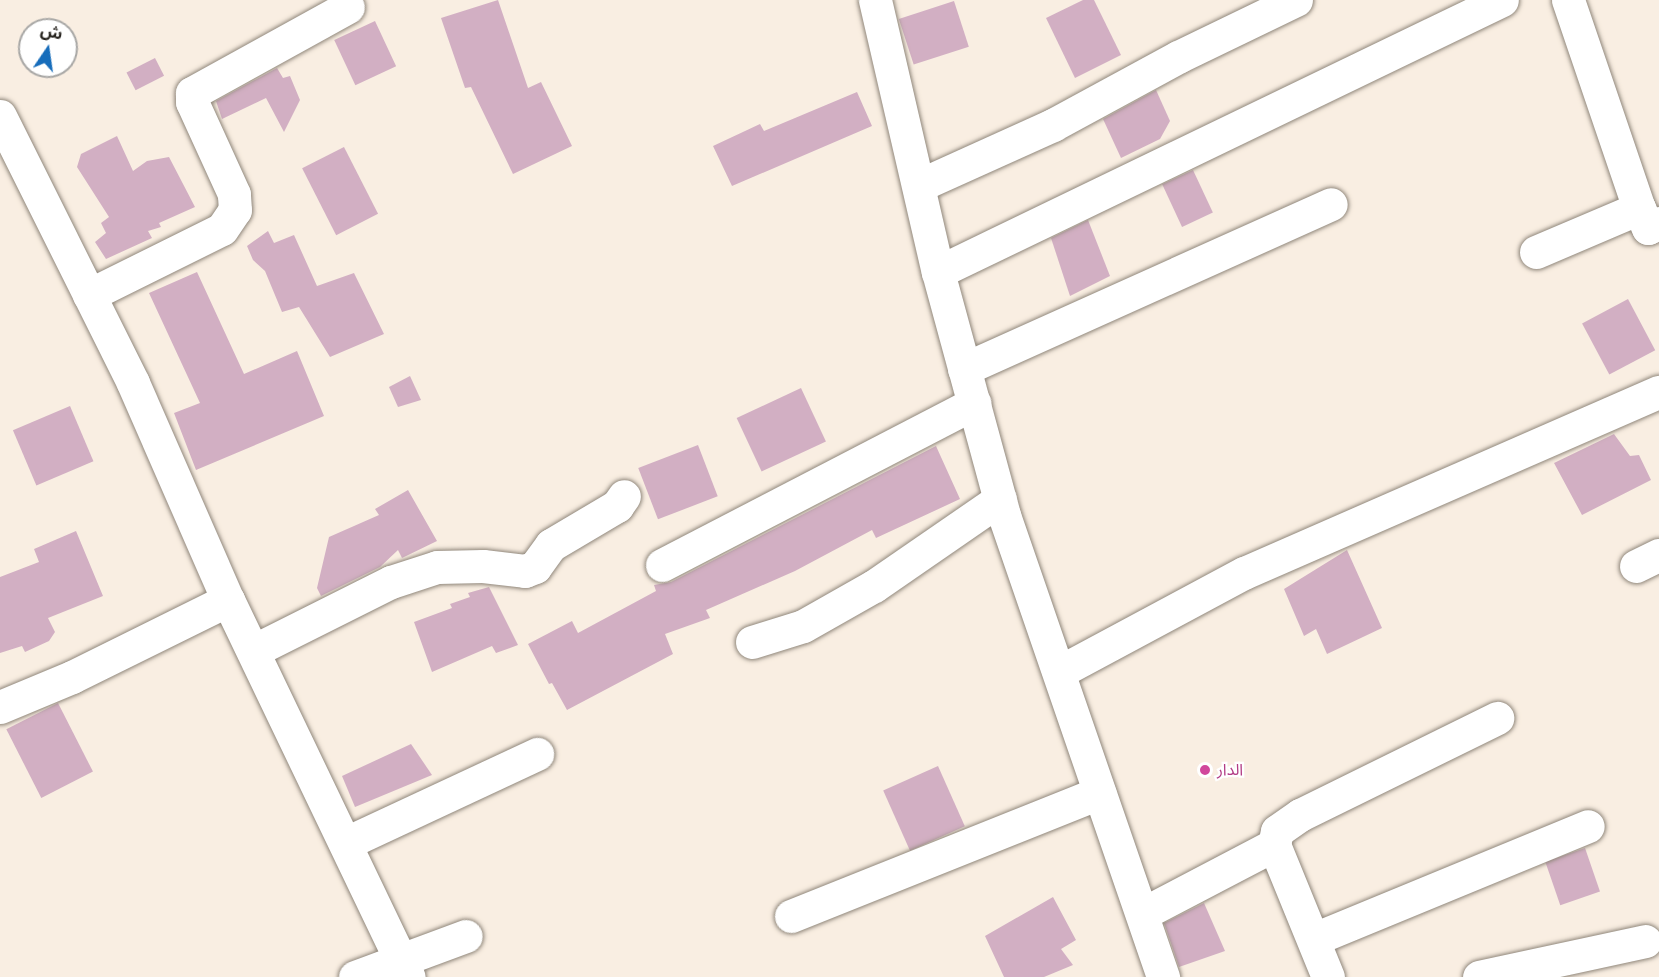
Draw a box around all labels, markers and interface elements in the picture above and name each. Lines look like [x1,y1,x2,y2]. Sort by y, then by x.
north arrow [18,18,78,78]
text: ش [38,18,65,46]
place label: الدار [1217,760,1243,780]
marker: الدار [1198,763,1212,777]

